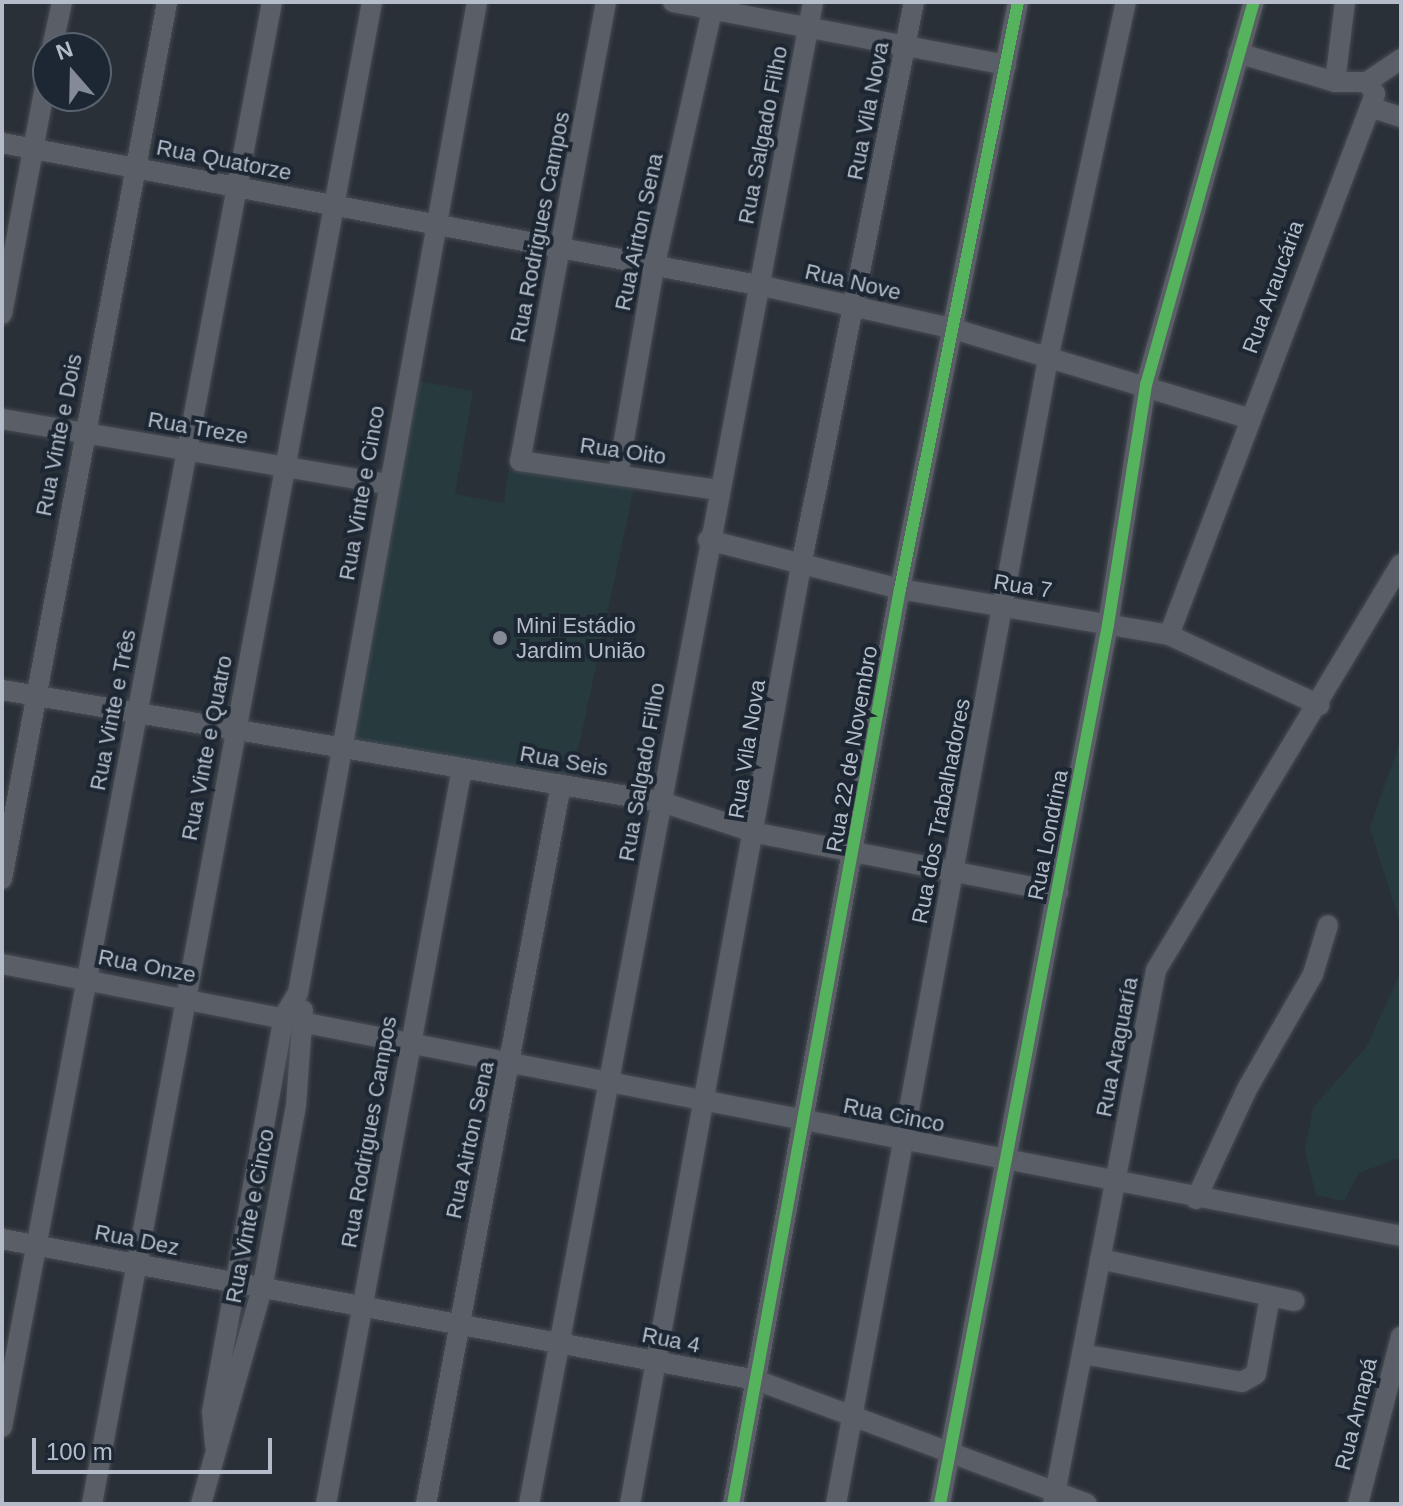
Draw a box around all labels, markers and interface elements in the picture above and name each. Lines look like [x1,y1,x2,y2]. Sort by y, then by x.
north arrow [32,32,112,112]
text: N [53,36,76,65]
street label: Rua Vila Nova [842,40,894,182]
street label: Rua Salgado Filho [733,44,793,226]
street label: Rua Rodrigues Campos [505,109,575,345]
street label: Rua Quatorze [154,134,294,186]
street label: Rua Airton Sena [609,150,669,314]
street label: Rua Araucária [1237,216,1309,358]
street label: Rua Nove [802,258,904,306]
street label: Rua Vinte e Dois [30,352,88,518]
street label: Rua Vinte e Cinco [334,404,390,582]
street label: Rua Treze [146,406,250,450]
street label: Rua Oito [578,432,668,470]
street label: Rua 7 [992,568,1054,604]
place label: Mini Estádio Jardim União [516,612,646,664]
street label: Rua Vinte e Três [84,627,142,793]
marker: Mini Estádio Jardim União [491,629,509,647]
street label: Rua 22 de Novembro [821,644,883,854]
street label: Rua Vinte e Quatro [176,653,238,843]
street label: Rua Vila Nova [723,678,771,820]
street label: Rua Salgado Filho [613,681,671,863]
street label: Rua dos Trabalhadores [906,696,976,926]
street label: Rua Seis [518,740,610,782]
street label: Rua Londrina [1022,768,1074,902]
street label: Rua Onze [96,944,198,988]
street label: Rua Araguaría [1090,974,1144,1120]
street label: Rua Rodrigues Campos [336,1014,402,1250]
street label: Rua Airton Sena [440,1058,500,1222]
street label: Rua Cinco [841,1092,947,1138]
street label: Rua Vinte e Cinco [220,1127,280,1305]
street label: Rua Dez [92,1219,182,1261]
street label: Rua 4 [640,1321,702,1359]
street label: Rua Amapá [1329,1354,1383,1474]
scale bar [36,1422,276,1472]
text: 100 m [46,1438,113,1465]

